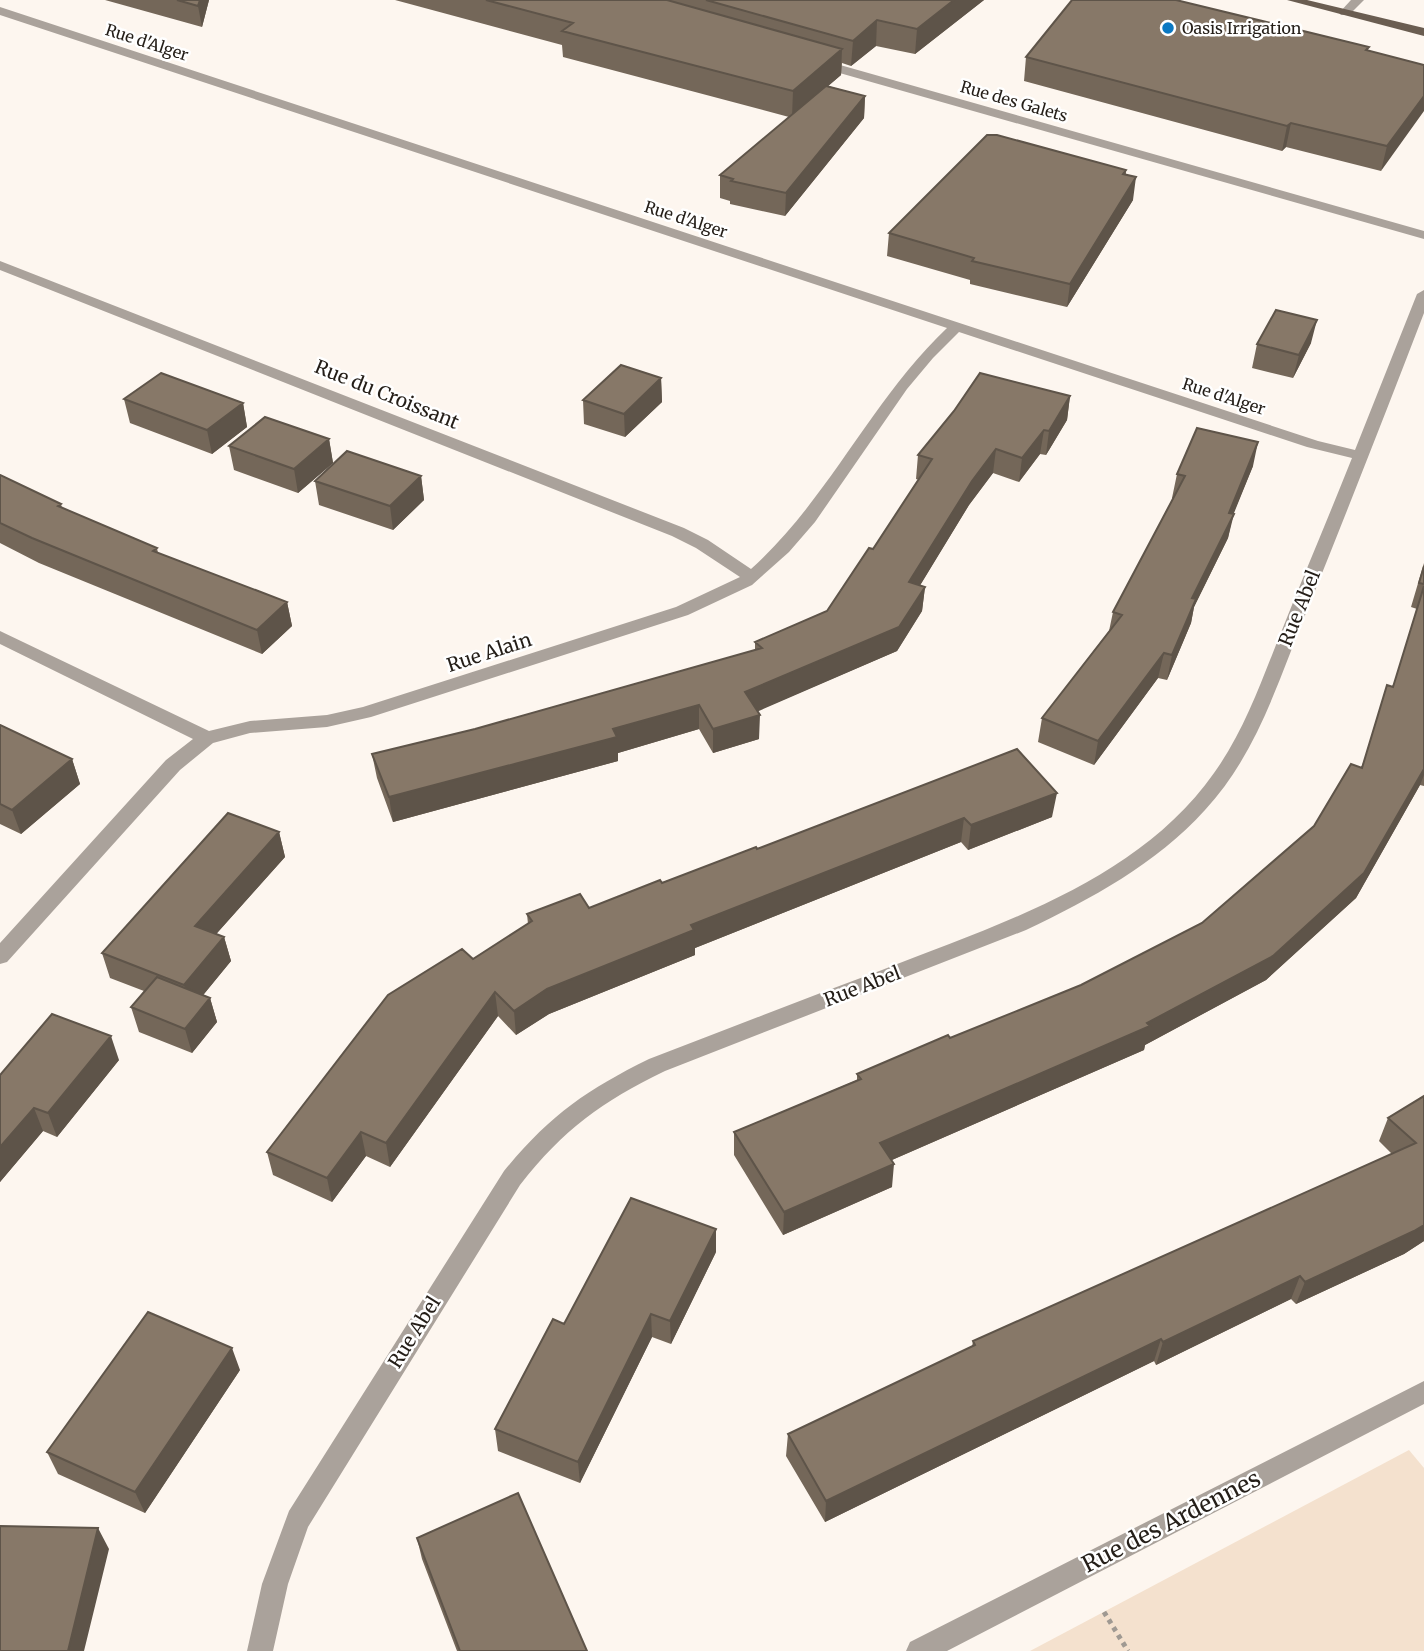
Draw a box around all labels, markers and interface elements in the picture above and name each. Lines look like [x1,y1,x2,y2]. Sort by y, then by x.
place label: Oasis Irrigation [1182,18,1302,38]
street label: Rue d'Alger [103,19,191,65]
marker: Oasis Irrigation [1160,20,1176,36]
street label: Rue des Galets [958,76,1070,126]
street label: Rue d'Alger [642,196,730,242]
street label: Rue du Croissant [311,354,463,434]
street label: Rue d'Alger [1180,373,1268,419]
street label: Rue Abel [1273,566,1325,650]
street label: Rue Alain [444,627,535,677]
street label: Rue Abel [820,960,904,1012]
street label: Rue Abel [383,1292,445,1372]
street label: Rue des Ardennes [1077,1464,1265,1578]

